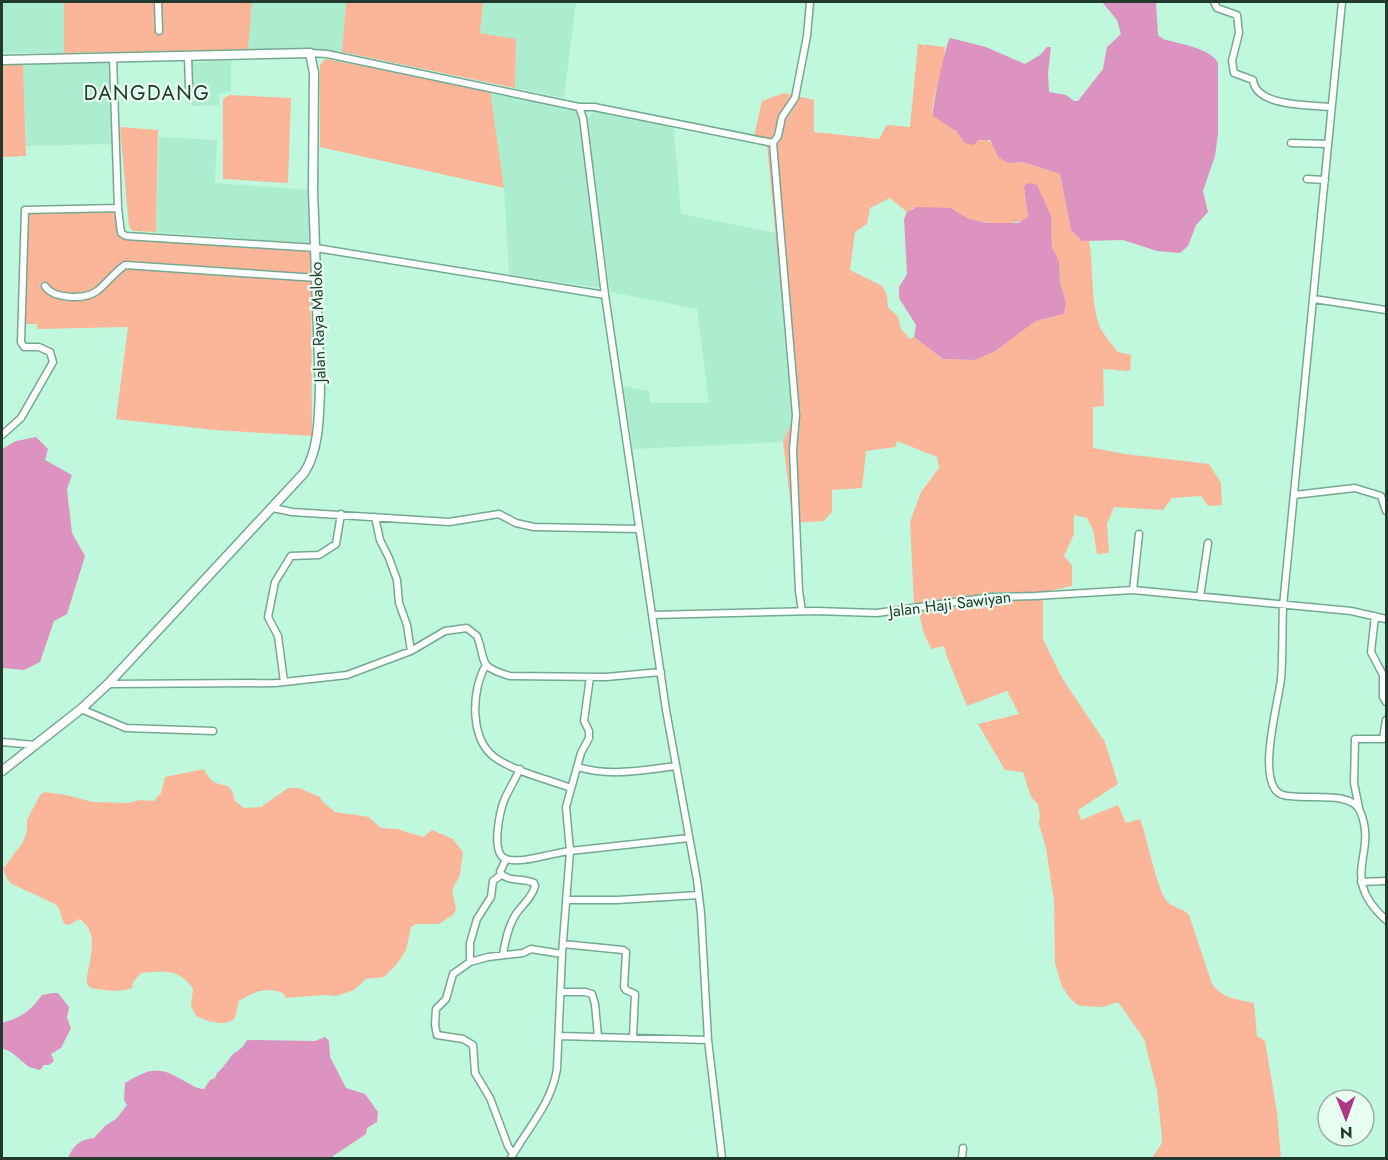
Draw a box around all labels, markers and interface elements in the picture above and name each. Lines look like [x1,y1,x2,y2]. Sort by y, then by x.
district label: DANGDANG [84,79,210,108]
street label: Jalan Raya Maloko [304,261,332,385]
street label: Jalan Haji Sawiyan [886,585,1012,623]
north arrow [1316,1088,1376,1148]
text: N [1340,1121,1353,1144]

